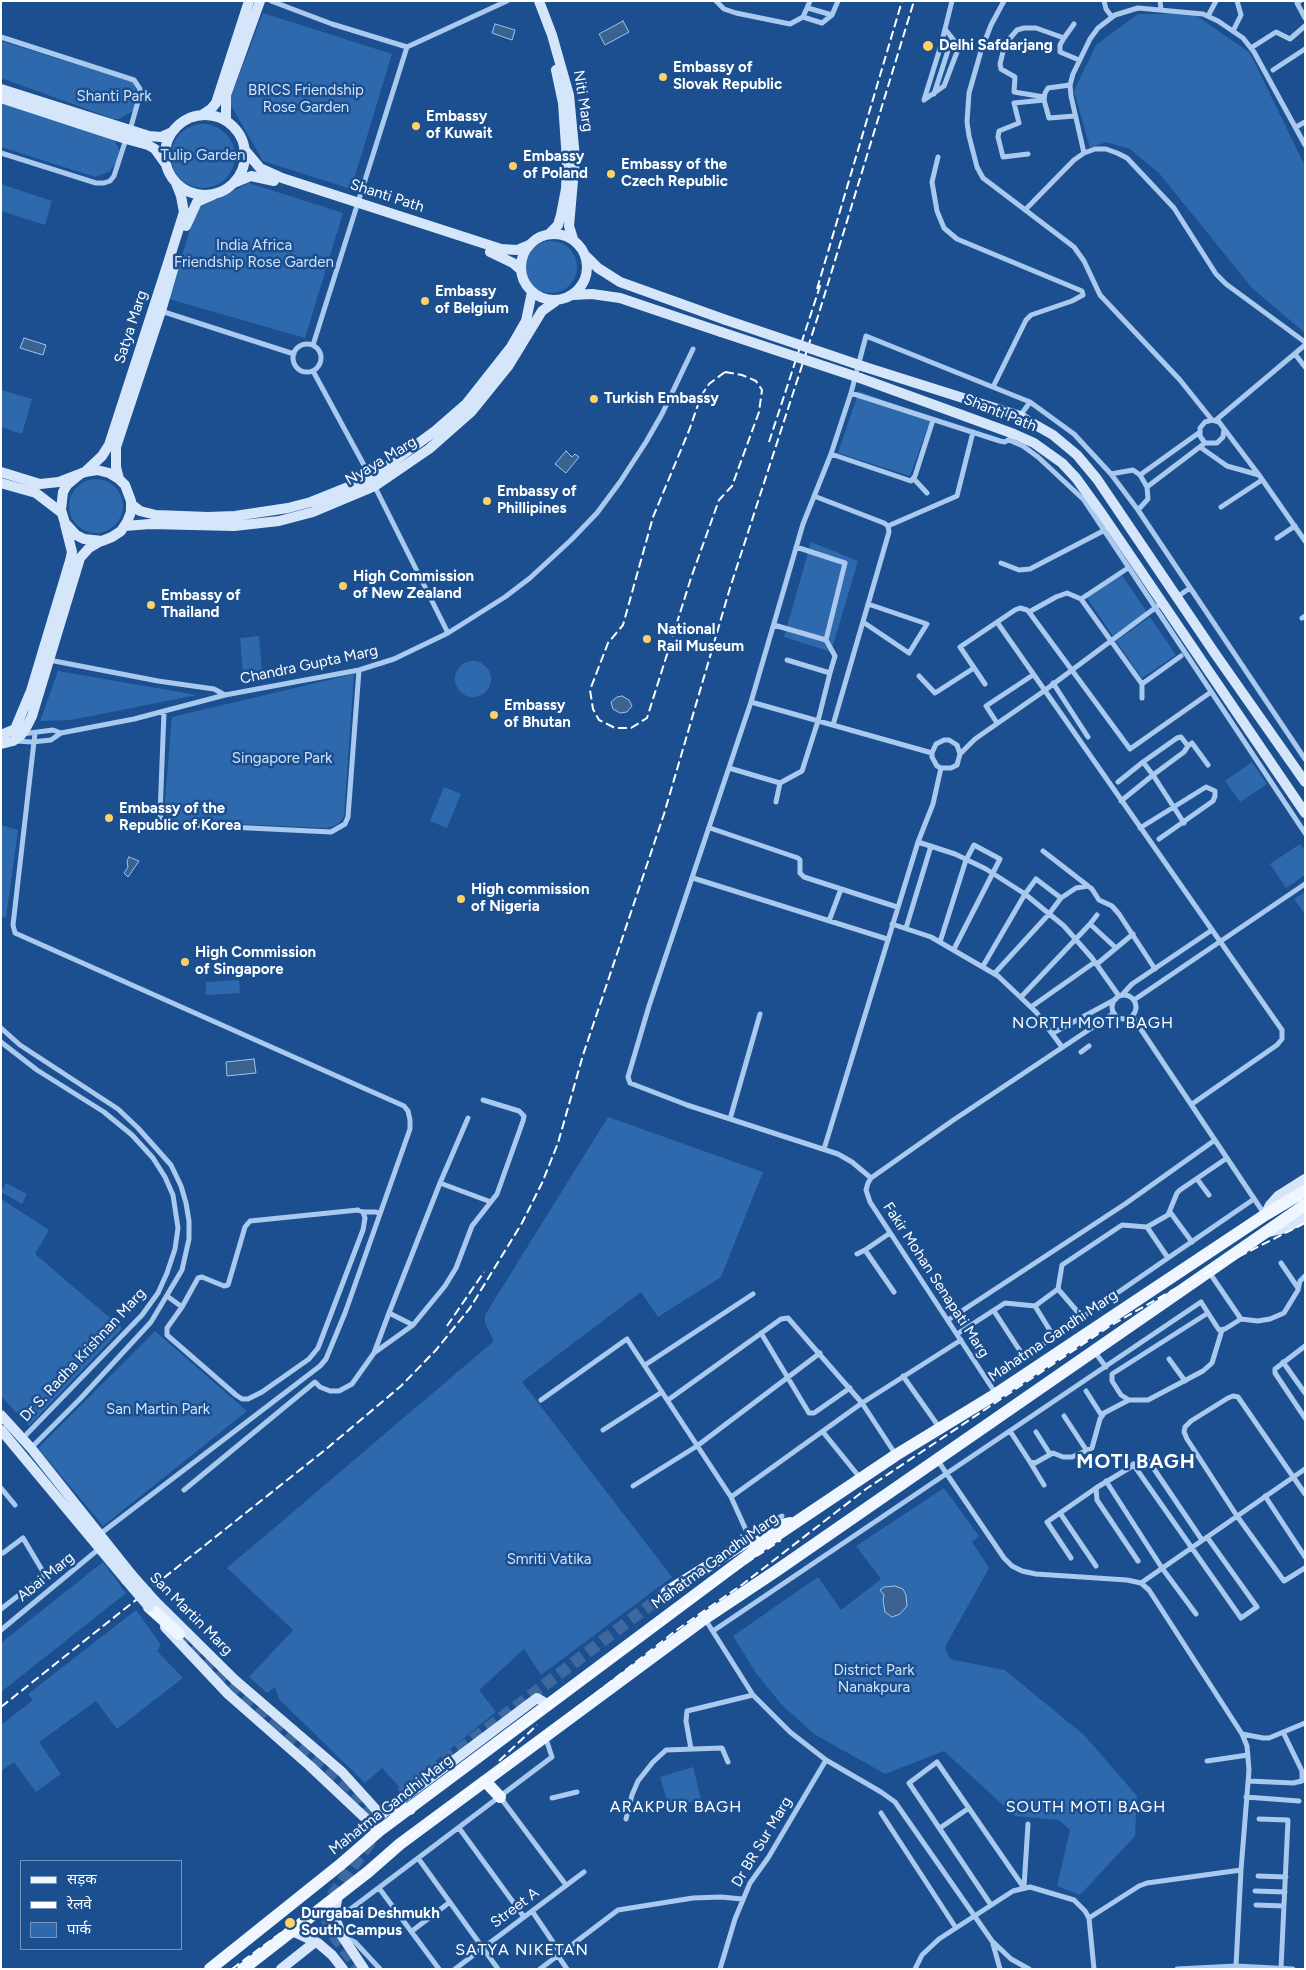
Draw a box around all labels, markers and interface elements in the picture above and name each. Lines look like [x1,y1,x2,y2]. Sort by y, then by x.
place label: Delhi Safdarjang [939,37,1053,55]
marker: Delhi Safdarjang [921,39,935,53]
place label: Embassy of Slovak Republic [673,59,782,94]
street label: Niti Marg [569,69,597,133]
marker: Embassy of Slovak Republic [657,71,669,83]
park label: BRICS Friendship Rose Garden [248,82,364,117]
park label: Shanti Park [77,88,151,106]
place label: Embassy of Kuwait [426,108,493,143]
marker: Embassy of Kuwait [410,120,422,132]
park label: Tulip Garden [161,147,245,165]
place label: Embassy of Poland [523,148,588,183]
place label: Embassy of the Czech Republic [621,156,728,191]
marker: Embassy of Poland [507,160,519,172]
marker: Embassy of the Czech Republic [605,168,617,180]
street label: Shanti Path [348,176,426,216]
park label: India Africa Friendship Rose Garden [174,237,334,272]
place label: Embassy of Belgium [435,283,509,318]
street label: Satya Marg [111,288,151,366]
marker: Embassy of Belgium [419,295,431,307]
place label: Turkish Embassy [604,390,719,408]
street label: Shanti Path [961,390,1039,436]
marker: Turkish Embassy [588,393,600,405]
street label: Nyaya Marg [342,433,420,489]
place label: Embassy of Phillipines [497,483,577,518]
marker: Embassy of Phillipines [481,495,493,507]
place label: High Commission of New Zealand [353,568,474,603]
marker: High Commission of New Zealand [337,580,349,592]
place label: Embassy of Thailand [161,587,241,622]
marker: Embassy of Thailand [145,599,157,611]
place label: National Rail Museum [657,621,744,656]
marker: National Rail Museum [641,633,653,645]
street label: Chandra Gupta Marg [239,642,379,688]
place label: Embassy of Bhutan [504,697,571,732]
marker: Embassy of Bhutan [488,709,500,721]
park label: Singapore Park [232,750,332,768]
place label: Embassy of the Republic of Korea [119,800,241,835]
marker: Embassy of the Republic of Korea [103,812,115,824]
place label: High commission of Nigeria [471,881,589,916]
marker: High commission of Nigeria [455,893,467,905]
place label: High Commission of Singapore [195,944,316,979]
marker: High Commission of Singapore [179,956,191,968]
district label: NORTH MOTI BAGH [1010,1013,1176,1033]
street label: Fakir Mohan Senapati Marg [879,1199,993,1361]
street label: Dr S. Radha Krishnan Marg [16,1284,150,1426]
street label: Mahatma Gandhi Marg [985,1286,1121,1386]
park label: San Martin Park [106,1401,210,1419]
district label: MOTI BAGH [1075,1450,1197,1474]
street label: Mahatma Gandhi Marg [648,1509,782,1613]
street label: Abai Marg [14,1549,78,1605]
park label: Smriti Vatika [507,1551,591,1569]
street label: San Martin Marg [146,1569,236,1659]
park label: District Park Nanakpura [833,1662,915,1697]
street label: Mahatma Gandhi Marg [326,1751,456,1859]
street label: Dr BR Sur Marg [728,1794,796,1890]
district label: ARAKPUR BAGH [608,1797,744,1817]
district label: SOUTH MOTI BAGH [1004,1797,1168,1817]
legend [20,1860,182,1950]
text: सड़क [67,1870,97,1888]
street label: Street A [487,1884,543,1932]
text: रेलवे [67,1895,92,1913]
place label: Durgabai Deshmukh South Campus [301,1905,440,1940]
marker: Durgabai Deshmukh South Campus [283,1916,297,1930]
text: पार्क [67,1920,91,1938]
district label: SATYA NIKETAN [454,1940,590,1960]

